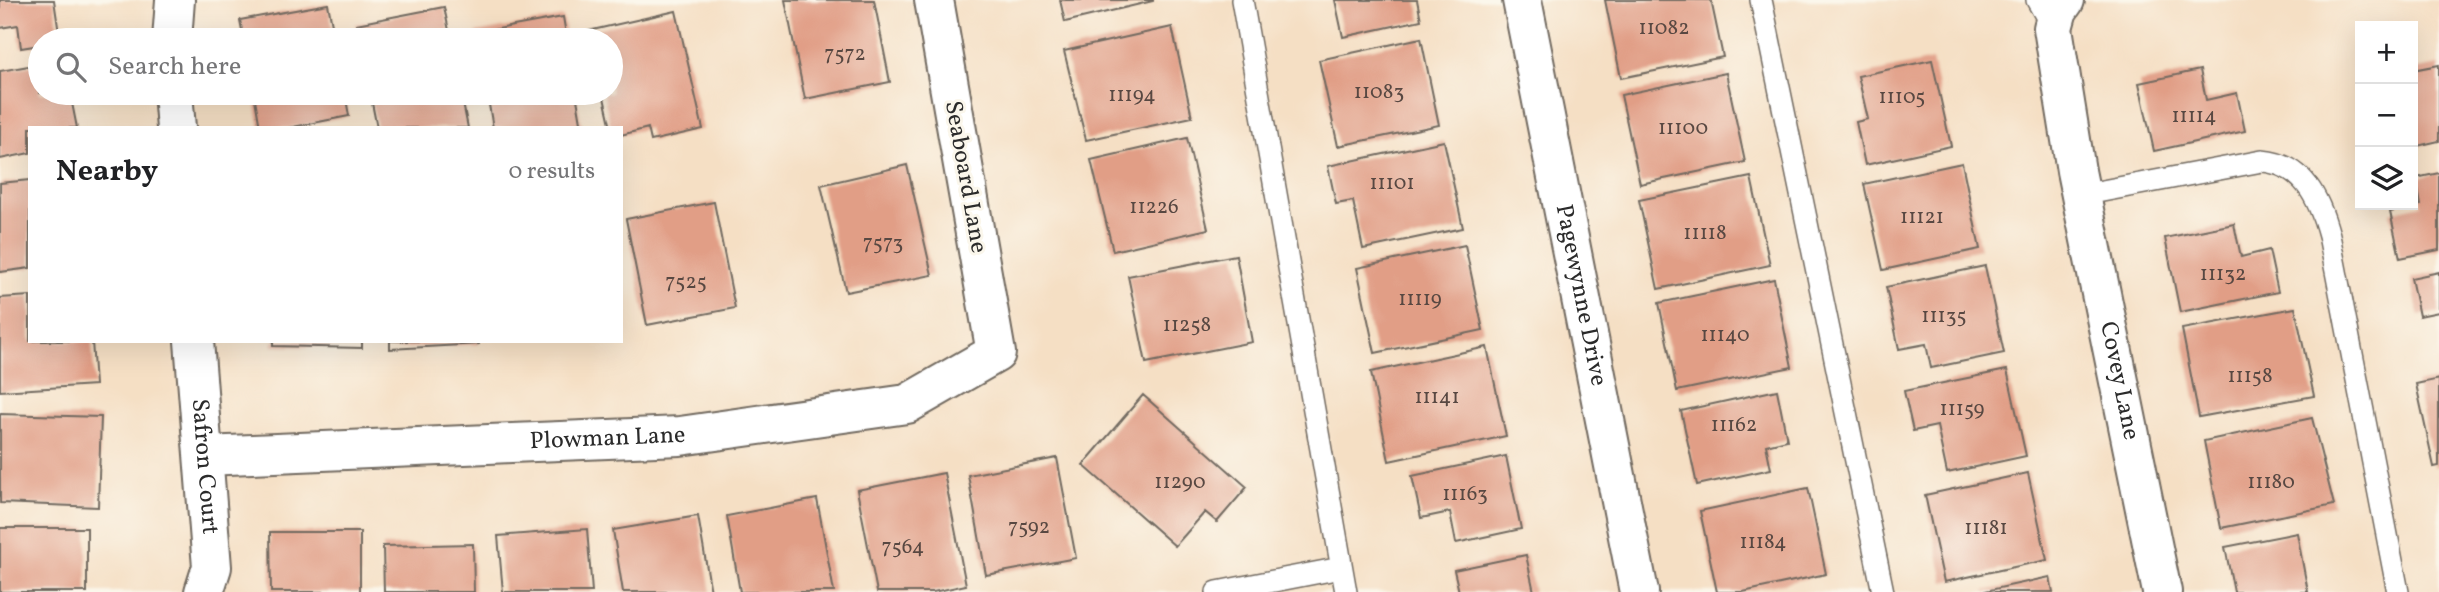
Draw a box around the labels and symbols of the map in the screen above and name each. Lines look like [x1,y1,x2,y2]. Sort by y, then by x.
house number: 11082 [1639,14,1689,43]
house number: 7572 [824,40,866,69]
house number: 11083 [1354,78,1404,107]
house number: 11194 [1108,81,1156,110]
house number: 11105 [1879,83,1925,112]
street label: Seaboard Lane [935,98,995,256]
house number: 11114 [2171,102,2217,131]
house number: 11100 [1658,114,1708,143]
house number: 11101 [1369,169,1415,198]
house number: 11226 [1129,193,1179,222]
street label: Pagewynne Drive [1546,202,1615,389]
house number: 11121 [1900,203,1944,232]
house number: 11118 [1683,219,1727,248]
house number: 7573 [863,229,903,258]
house number: 11132 [2200,260,2246,289]
house number: 7525 [665,268,707,297]
house number: 11119 [1398,285,1442,314]
house number: 11135 [1921,302,1967,331]
house number: 11258 [1163,311,1211,340]
street label: Covey Lane [2090,319,2148,443]
house number: 11140 [1700,321,1750,350]
house number: 11158 [2227,362,2273,391]
house number: 11141 [1414,383,1460,412]
house number: 11159 [1939,395,1985,424]
street label: Safron Court [182,398,226,536]
house number: 11162 [1711,411,1757,440]
street label: Plowman Lane [529,419,686,459]
house number: 11290 [1154,468,1206,497]
house number: 11180 [2247,468,2295,497]
house number: 11163 [1442,480,1488,509]
house number: 7592 [1008,513,1050,542]
house number: 11181 [1964,514,2008,543]
house number: 11184 [1739,528,1787,557]
house number: 7564 [882,533,924,562]

